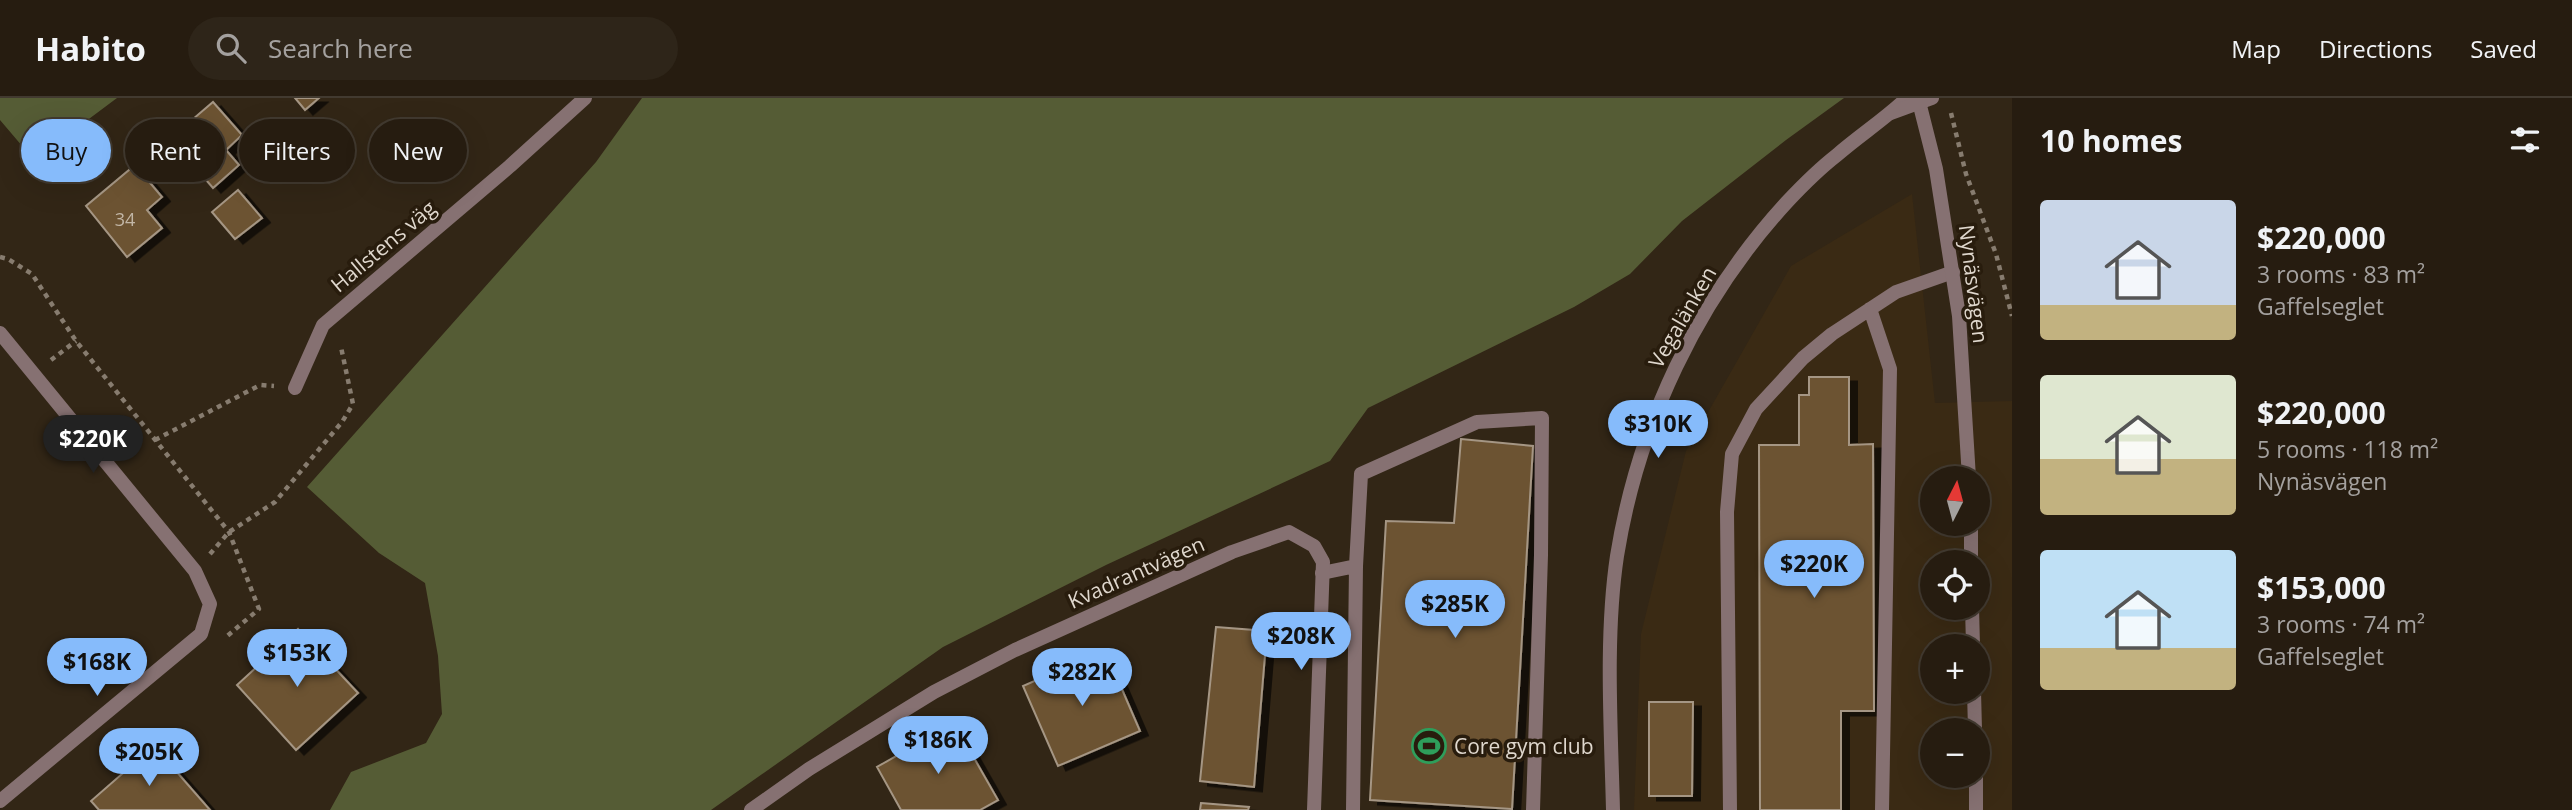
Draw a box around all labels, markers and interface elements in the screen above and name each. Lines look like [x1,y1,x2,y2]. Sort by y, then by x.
search box [188,17,678,80]
text: Habito [35,26,146,71]
icon: search [212,29,250,67]
text: Search here [268,30,413,66]
text: Map [2231,32,2281,65]
text: Directions [2319,32,2432,65]
text: Saved [2470,32,2537,65]
chip: Buy [21,119,111,182]
chip: Rent [125,119,225,182]
chip: Filters [239,119,355,182]
chip: New [369,119,467,182]
text: 10 homes [2040,120,2183,161]
icon: filters [2506,121,2544,159]
street label: Hallstens väg [325,194,441,298]
house number: 34 [115,207,135,231]
text: $220,000 [2257,217,2386,258]
street label: Nynäsvägen [1953,223,1995,345]
icon: home [2096,228,2180,312]
text: 3 rooms · 83 m² [2257,258,2425,290]
street label: Vegalänken [1642,261,1722,373]
text: Gaffelseglet [2257,290,2384,322]
text: $220,000 [2257,392,2386,433]
pin: $310K [1609,400,1707,460]
icon: home [2096,403,2180,487]
text: $310K [1624,407,1692,439]
pin: $220K [44,416,142,475]
text: $220K [59,422,127,454]
text: 5 rooms · 118 m² [2257,433,2438,465]
text: Nynäsvägen [2257,465,2387,497]
north arrow [1920,466,1990,536]
map controls [1920,466,1990,788]
street label: Kvadrantvägen [1063,529,1209,615]
pin: $220K [1765,540,1863,600]
text: $220K [1780,547,1848,579]
button: locate [1920,550,1990,620]
text: $153,000 [2257,567,2386,608]
icon: home [2096,578,2180,662]
pin: $285K [1406,580,1504,640]
text: $285K [1421,587,1489,619]
text: 3 rooms · 74 m² [2257,608,2425,640]
pin: $208K [1252,612,1350,672]
text: $208K [1267,619,1335,651]
pin: $153K [248,630,346,689]
button: + [1920,634,1990,704]
text: $153K [263,636,331,668]
pin: $168K [48,638,146,698]
text: Gaffelseglet [2257,640,2384,672]
text: $168K [63,645,131,677]
pin: $282K [1033,648,1131,708]
text: $282K [1048,655,1116,687]
pin: $186K [889,716,987,776]
button: − [1920,718,1990,788]
text: $186K [904,723,972,755]
sports icon: Core gym club [1410,727,1448,765]
pin: $205K [100,728,198,788]
place label: Core gym club [1454,732,1594,760]
text: $205K [115,735,183,767]

